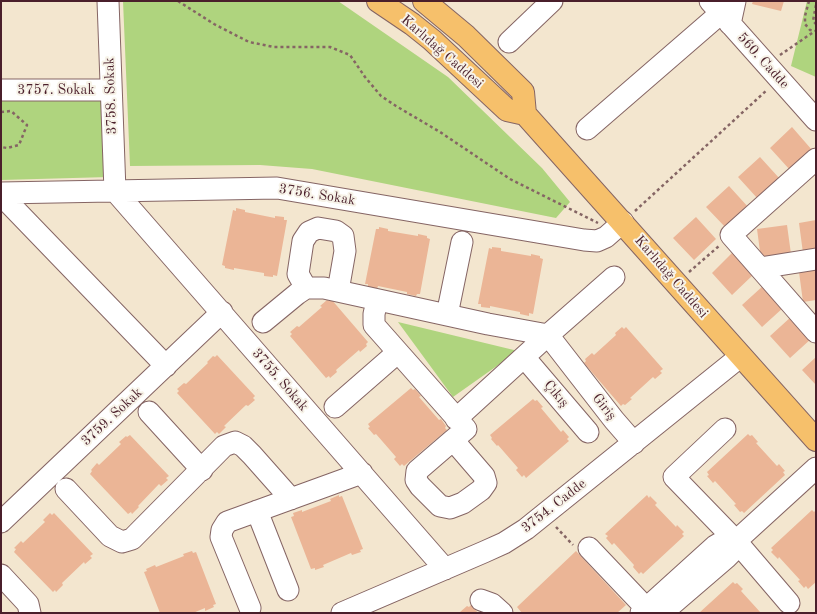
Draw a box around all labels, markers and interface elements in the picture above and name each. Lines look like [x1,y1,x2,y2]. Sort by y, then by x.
street label: Karlıdağ Caddesi [397,12,487,92]
street label: 560. Cadde [733,30,793,92]
street label: 3758. Sokak [101,57,121,135]
street label: 3757. Sokak [17,82,95,98]
street label: 3756. Sokak [277,181,357,209]
street label: Karlıdağ Caddesi [631,232,711,322]
street label: 3755. Sokak [248,345,312,415]
street label: Çıkış [540,377,572,411]
street label: 3759. Sokak [78,384,146,450]
street label: Giriş [588,390,620,424]
street label: 3754. Cadde [518,475,590,537]

